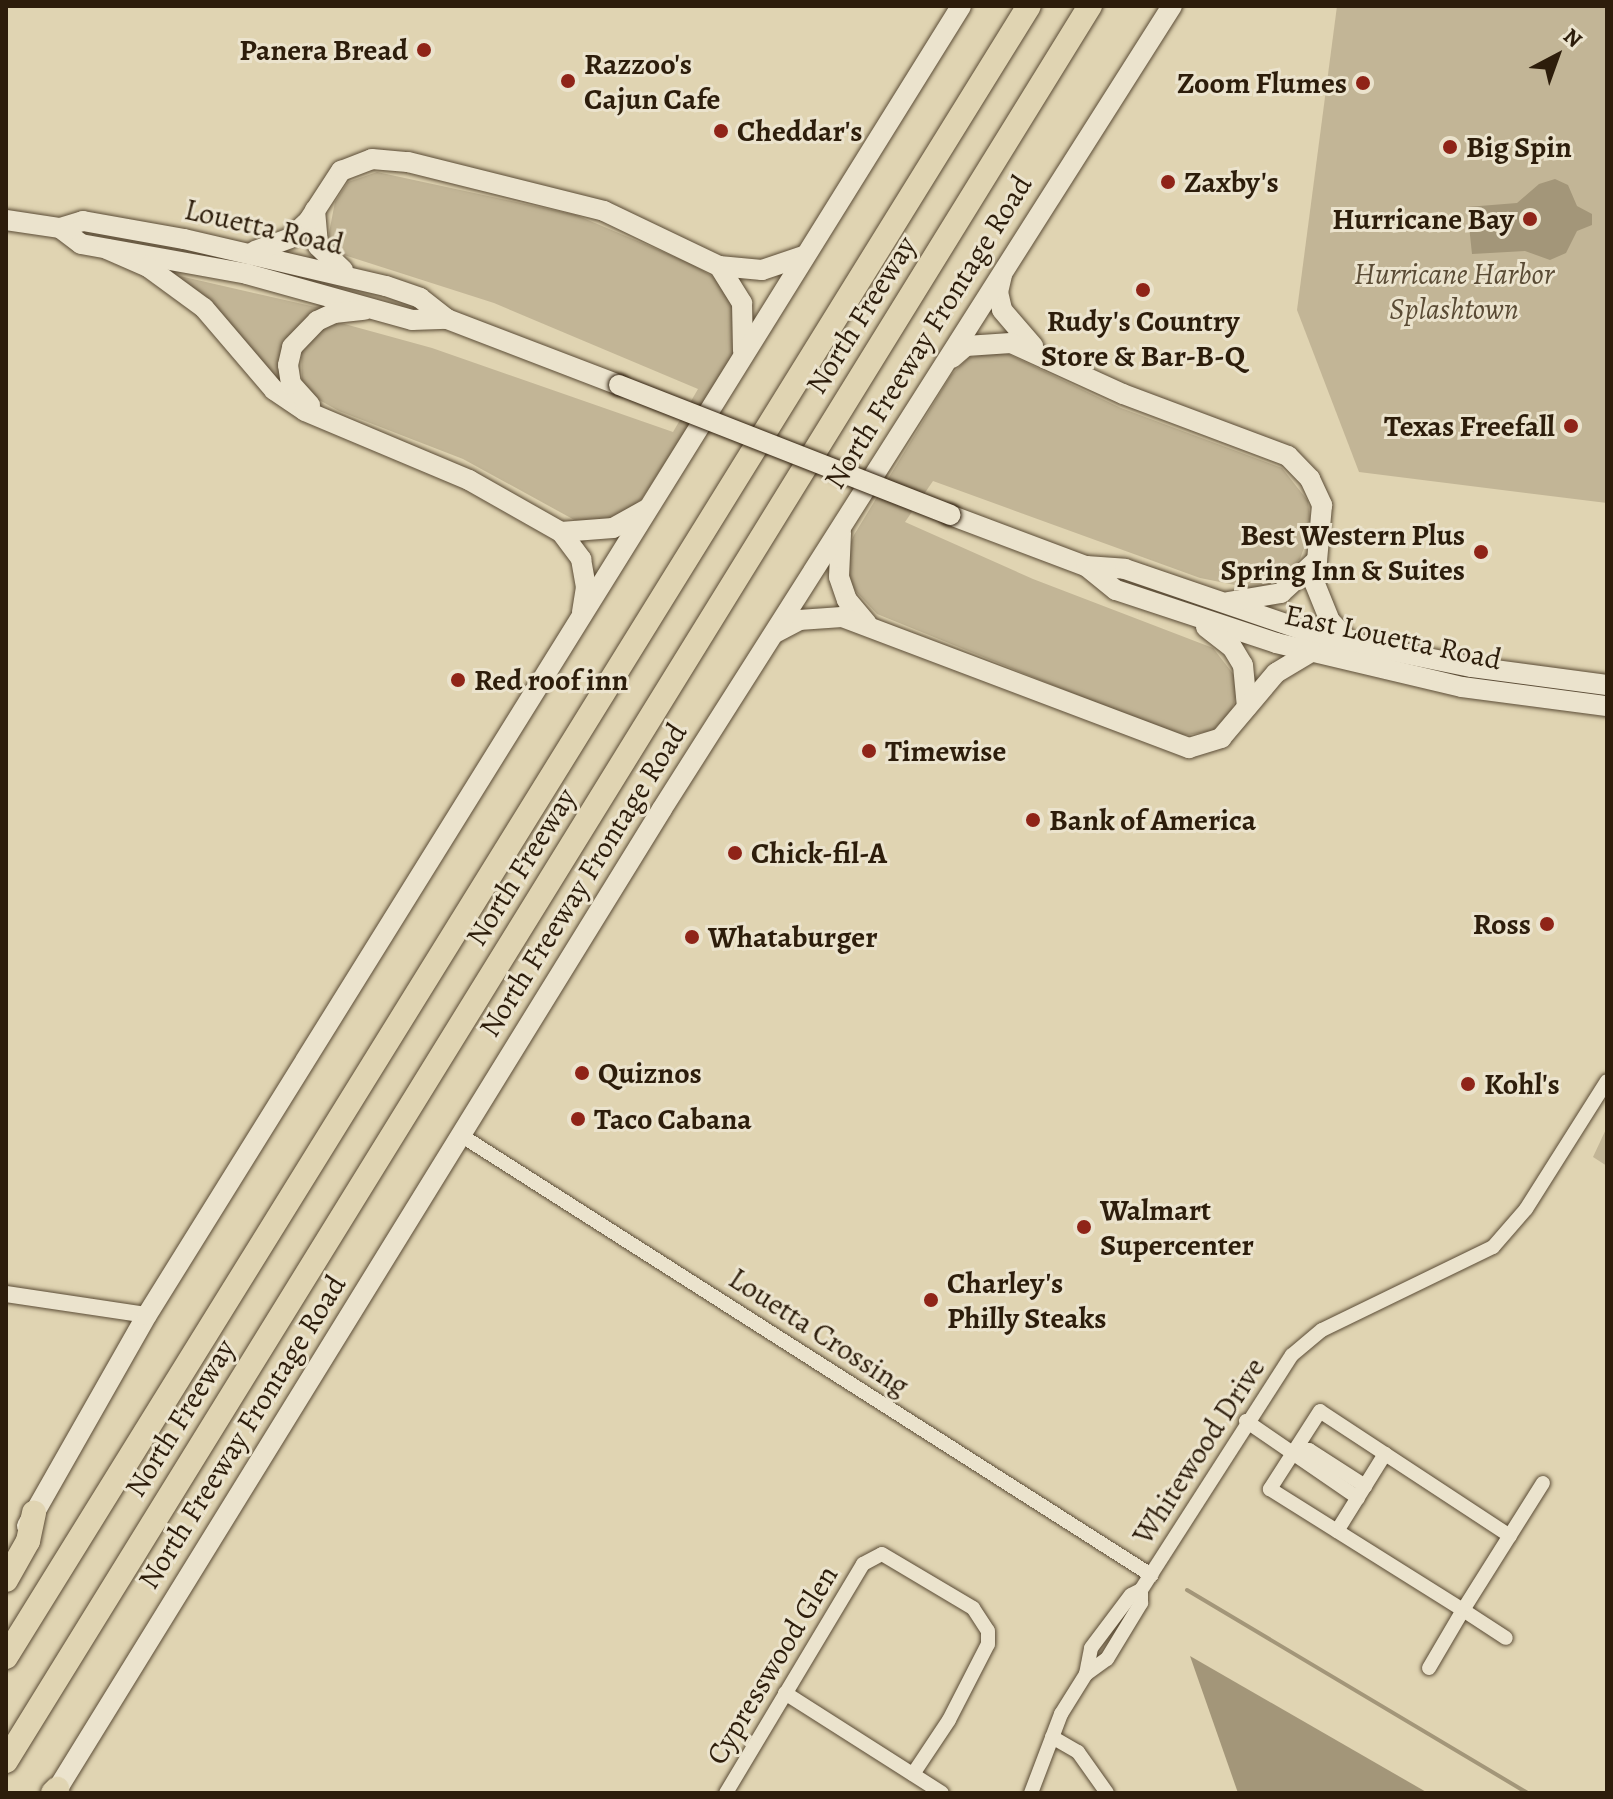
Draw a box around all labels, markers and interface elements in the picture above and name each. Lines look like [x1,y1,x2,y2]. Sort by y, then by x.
north arrow [1517,16,1597,96]
text: N [1557,21,1589,54]
place label: Panera Bread [239,32,408,68]
marker: Panera Bread [415,41,433,59]
place label: Razzoo's Cajun Cafe [584,46,720,116]
place label: Zoom Flumes [1177,65,1347,101]
marker: Razzoo's Cajun Cafe [559,72,577,90]
marker: Zoom Flumes [1354,74,1372,92]
place label: Cheddar's [737,113,863,149]
marker: Cheddar's [712,122,730,140]
place label: Big Spin [1466,129,1572,165]
marker: Big Spin [1441,138,1459,156]
place label: Zaxby's [1184,164,1279,200]
street label: North Freeway Frontage Road [816,168,1040,496]
marker: Zaxby's [1159,173,1177,191]
street label: Louetta Road [181,191,347,263]
place label: Hurricane Bay [1332,201,1514,237]
marker: Hurricane Bay [1521,210,1539,228]
street label: North Freeway [798,229,924,401]
park label: Hurricane Harbor Splashtown [1354,256,1554,326]
marker: Rudy's Country Store & Bar-B-Q [1134,281,1152,299]
place label: Rudy's Country Store & Bar-B-Q [1041,303,1245,374]
place label: Texas Freefall [1384,408,1555,444]
marker: Texas Freefall [1562,417,1580,435]
place label: Best Western Plus Spring Inn & Suites [1220,517,1465,588]
marker: Best Western Plus Spring Inn & Suites [1472,543,1490,561]
street label: East Louetta Road [1281,596,1505,678]
place label: Red roof inn [474,662,628,698]
marker: Red roof inn [449,671,467,689]
street label: North Freeway Frontage Road [471,716,695,1044]
place label: Timewise [885,733,1006,769]
marker: Timewise [860,742,878,760]
street label: North Freeway [458,781,584,953]
place label: Bank of America [1049,802,1256,838]
marker: Bank of America [1024,811,1042,829]
place label: Chick-fil-A [751,835,887,871]
marker: Chick-fil-A [726,844,744,862]
place label: Ross [1473,906,1531,942]
marker: Ross [1538,915,1556,933]
place label: Whataburger [708,919,878,955]
marker: Whataburger [683,928,701,946]
place label: Quiznos [598,1055,702,1091]
marker: Quiznos [573,1064,591,1082]
place label: Kohl's [1484,1066,1560,1102]
marker: Kohl's [1459,1075,1477,1093]
place label: Taco Cabana [594,1101,752,1137]
marker: Taco Cabana [569,1110,587,1128]
place label: Walmart Supercenter [1100,1192,1254,1262]
marker: Walmart Supercenter [1075,1218,1093,1236]
street label: Louetta Crossing [722,1260,916,1404]
place label: Charley's Philly Steaks [947,1265,1106,1336]
street label: North Freeway Frontage Road [130,1268,354,1596]
marker: Charley's Philly Steaks [922,1291,940,1309]
street label: North Freeway [117,1332,243,1504]
street label: Whitewood Drive [1125,1351,1273,1551]
street label: Cypresswood Glen [698,1559,846,1771]

